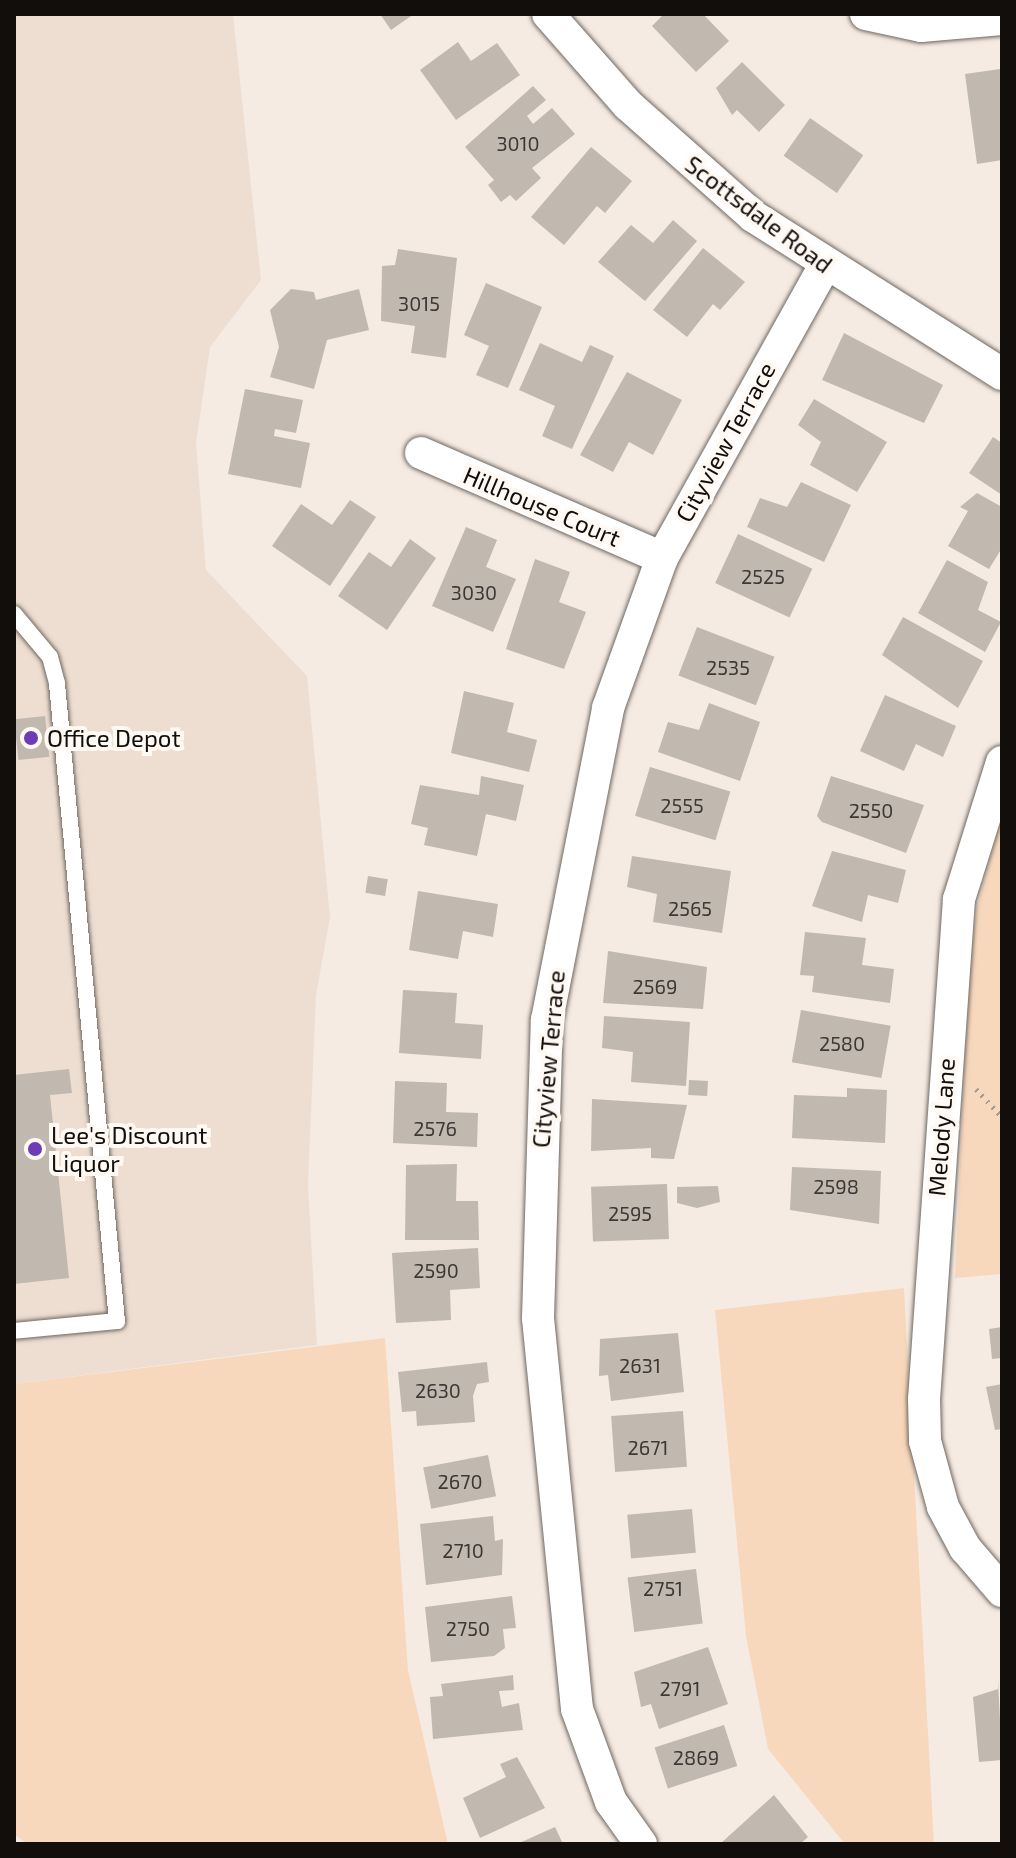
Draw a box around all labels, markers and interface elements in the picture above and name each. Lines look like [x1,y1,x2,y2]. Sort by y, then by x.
house number: 3010 [496,131,540,155]
street label: Scottsdale Road [680,149,838,279]
house number: 3015 [398,291,440,315]
street label: Cityview Terrace [669,357,781,527]
street label: Hillhouse Court [459,460,625,552]
house number: 2525 [741,564,785,588]
house number: 3030 [451,580,497,604]
house number: 2535 [706,655,750,679]
place label: Office Depot [47,724,181,752]
marker: Office Depot [22,729,40,747]
house number: 2555 [660,793,704,817]
house number: 2550 [849,798,893,822]
house number: 2565 [668,896,712,920]
street label: Cityview Terrace [526,969,570,1149]
house number: 2569 [633,974,677,998]
house number: 2580 [819,1031,865,1055]
street label: Melody Lane [922,1057,960,1197]
house number: 2576 [413,1116,457,1140]
place label: Lee's Discount Liquor [51,1121,207,1177]
marker: Lee's Discount Liquor [26,1140,44,1158]
house number: 2598 [813,1174,859,1198]
house number: 2595 [608,1201,652,1225]
house number: 2590 [413,1258,459,1282]
house number: 2631 [619,1353,661,1377]
house number: 2630 [415,1378,461,1402]
house number: 2671 [628,1435,668,1459]
house number: 2670 [438,1469,482,1493]
house number: 2710 [442,1538,484,1562]
house number: 2751 [643,1576,683,1600]
house number: 2750 [446,1616,490,1640]
house number: 2791 [660,1676,700,1700]
house number: 2869 [673,1745,719,1769]

